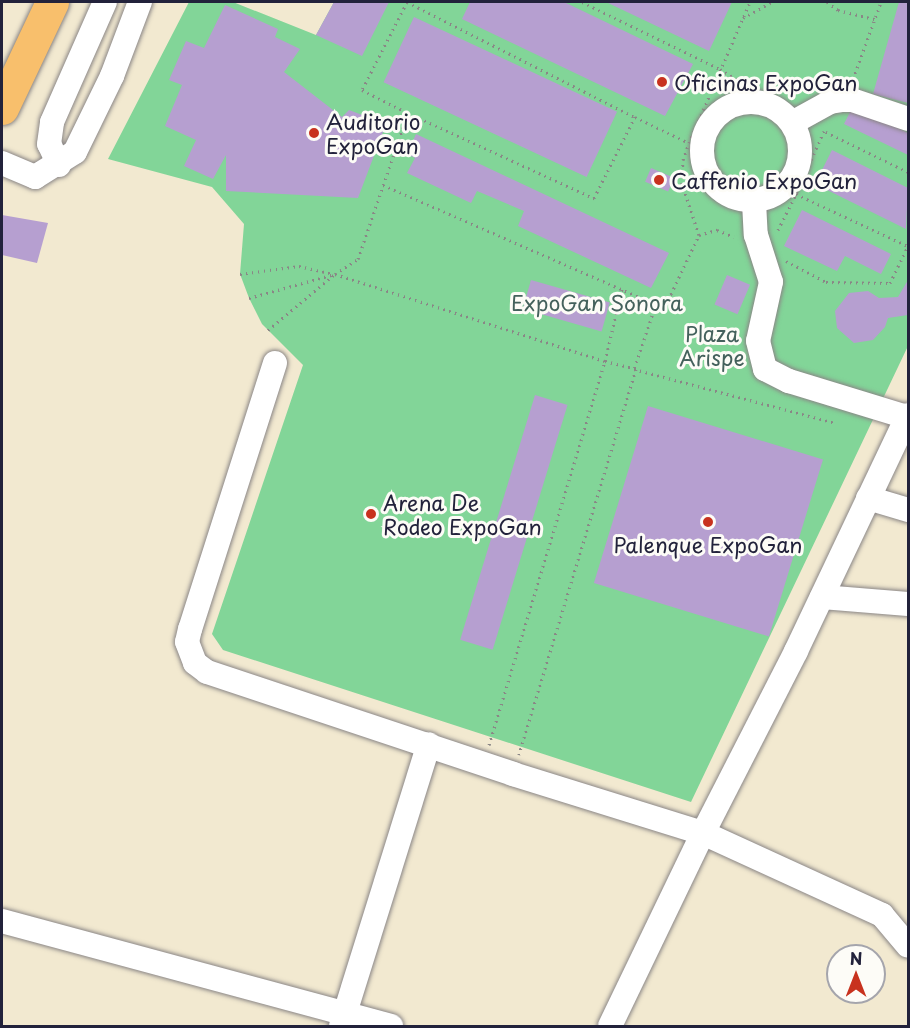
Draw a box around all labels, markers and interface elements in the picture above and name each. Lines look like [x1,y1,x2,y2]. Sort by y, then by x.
place label: Oficinas ExpoGan [674,69,858,95]
marker: Oficinas ExpoGan [655,75,669,89]
place label: Auditorio ExpoGan [326,108,420,158]
marker: Auditorio ExpoGan [307,126,321,140]
place label: Caffenio ExpoGan [671,167,857,193]
marker: Caffenio ExpoGan [652,173,666,187]
park label: ExpoGan Sonora [511,289,683,315]
park label: Plaza Arispe [679,320,745,370]
place label: Arena De Rodeo ExpoGan [383,489,543,539]
marker: Arena De Rodeo ExpoGan [364,507,378,521]
marker: Palenque ExpoGan [701,515,715,529]
place label: Palenque ExpoGan [614,531,802,557]
north arrow [826,944,886,1004]
text: N [850,946,862,970]

